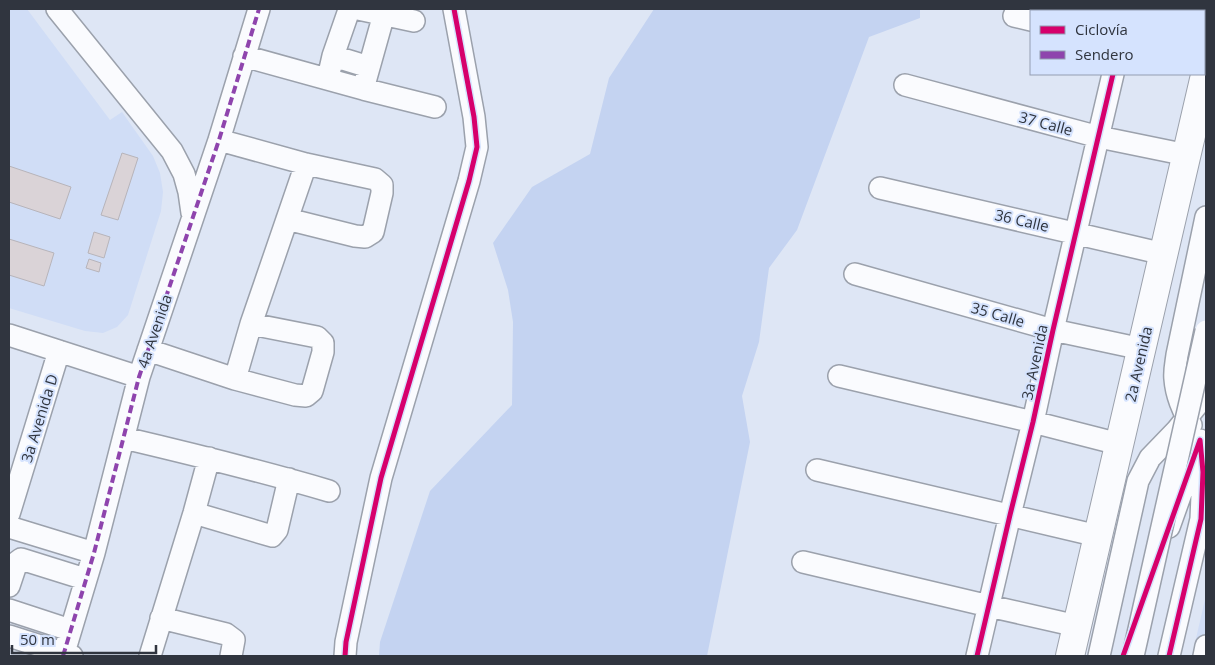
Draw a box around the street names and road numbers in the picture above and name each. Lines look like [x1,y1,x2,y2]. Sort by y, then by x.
street label: 37 Calle [1017,106,1075,140]
street label: 36 Calle [993,204,1051,236]
street label: 4a Avenida [132,291,176,371]
street label: 35 Calle [969,297,1027,331]
street label: 3a Avenida [1016,322,1052,402]
street label: 2a Avenida [1120,324,1156,404]
street label: 3a Avenida D [16,371,62,465]

